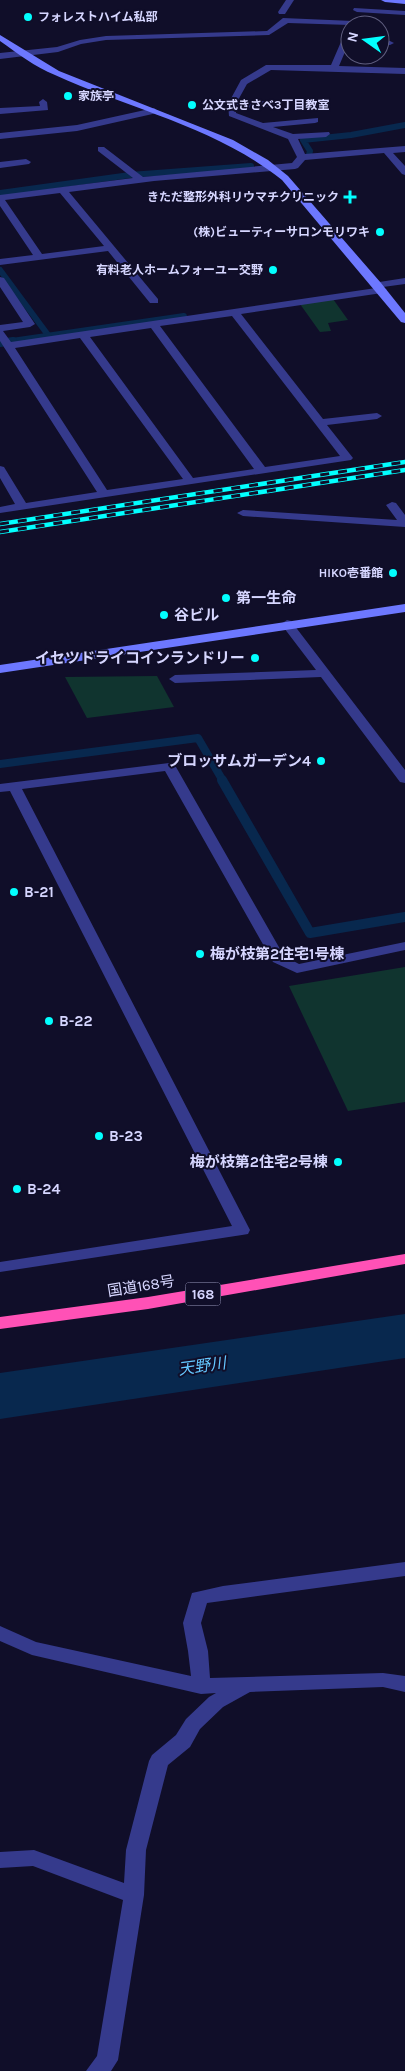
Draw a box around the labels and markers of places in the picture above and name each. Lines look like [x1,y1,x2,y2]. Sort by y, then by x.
place label: フォレストハイム私部 [38,10,158,24]
marker: フォレストハイム私部 [22,11,34,23]
place label: 家族亭 [78,89,114,103]
marker: 家族亭 [62,90,74,102]
place label: 公文式きさべ3丁目教室 [202,98,329,112]
marker: 公文式きさべ3丁目教室 [186,99,198,111]
place label: きただ整形外科リウマチクリニック [147,190,339,204]
marker: きただ整形外科リウマチクリニック [343,190,357,204]
place label: (株)ビューティーサロンモリワキ [193,225,370,239]
marker: (株)ビューティーサロンモリワキ [374,226,386,238]
place label: 有料老人ホームフォーユー交野 [96,263,263,277]
marker: 有料老人ホームフォーユー交野 [267,264,279,276]
place label: HIKO壱番館 [319,566,383,580]
marker: HIKO壱番館 [387,567,399,579]
place label: 第一生命 [236,589,297,607]
marker: 第一生命 [220,592,232,604]
place label: 谷ビル [174,606,219,624]
marker: 谷ビル [158,609,170,621]
place label: イセツドライコインランドリー [35,649,245,667]
marker: イセツドライコインランドリー [249,652,261,664]
place label: ブロッサムガーデン4 [167,752,311,770]
marker: ブロッサムガーデン4 [315,755,327,767]
place label: B-21 [24,883,54,901]
marker: B-21 [8,886,20,898]
place label: 梅が枝第2住宅1号棟 [210,945,344,963]
marker: 梅が枝第2住宅1号棟 [194,948,206,960]
place label: B-22 [59,1012,92,1030]
marker: B-22 [43,1015,55,1027]
place label: B-23 [109,1127,143,1145]
marker: B-23 [93,1130,105,1142]
place label: 梅が枝第2住宅2号棟 [190,1153,328,1171]
marker: 梅が枝第2住宅2号棟 [332,1156,344,1168]
place label: B-24 [27,1180,60,1198]
marker: B-24 [11,1183,23,1195]

